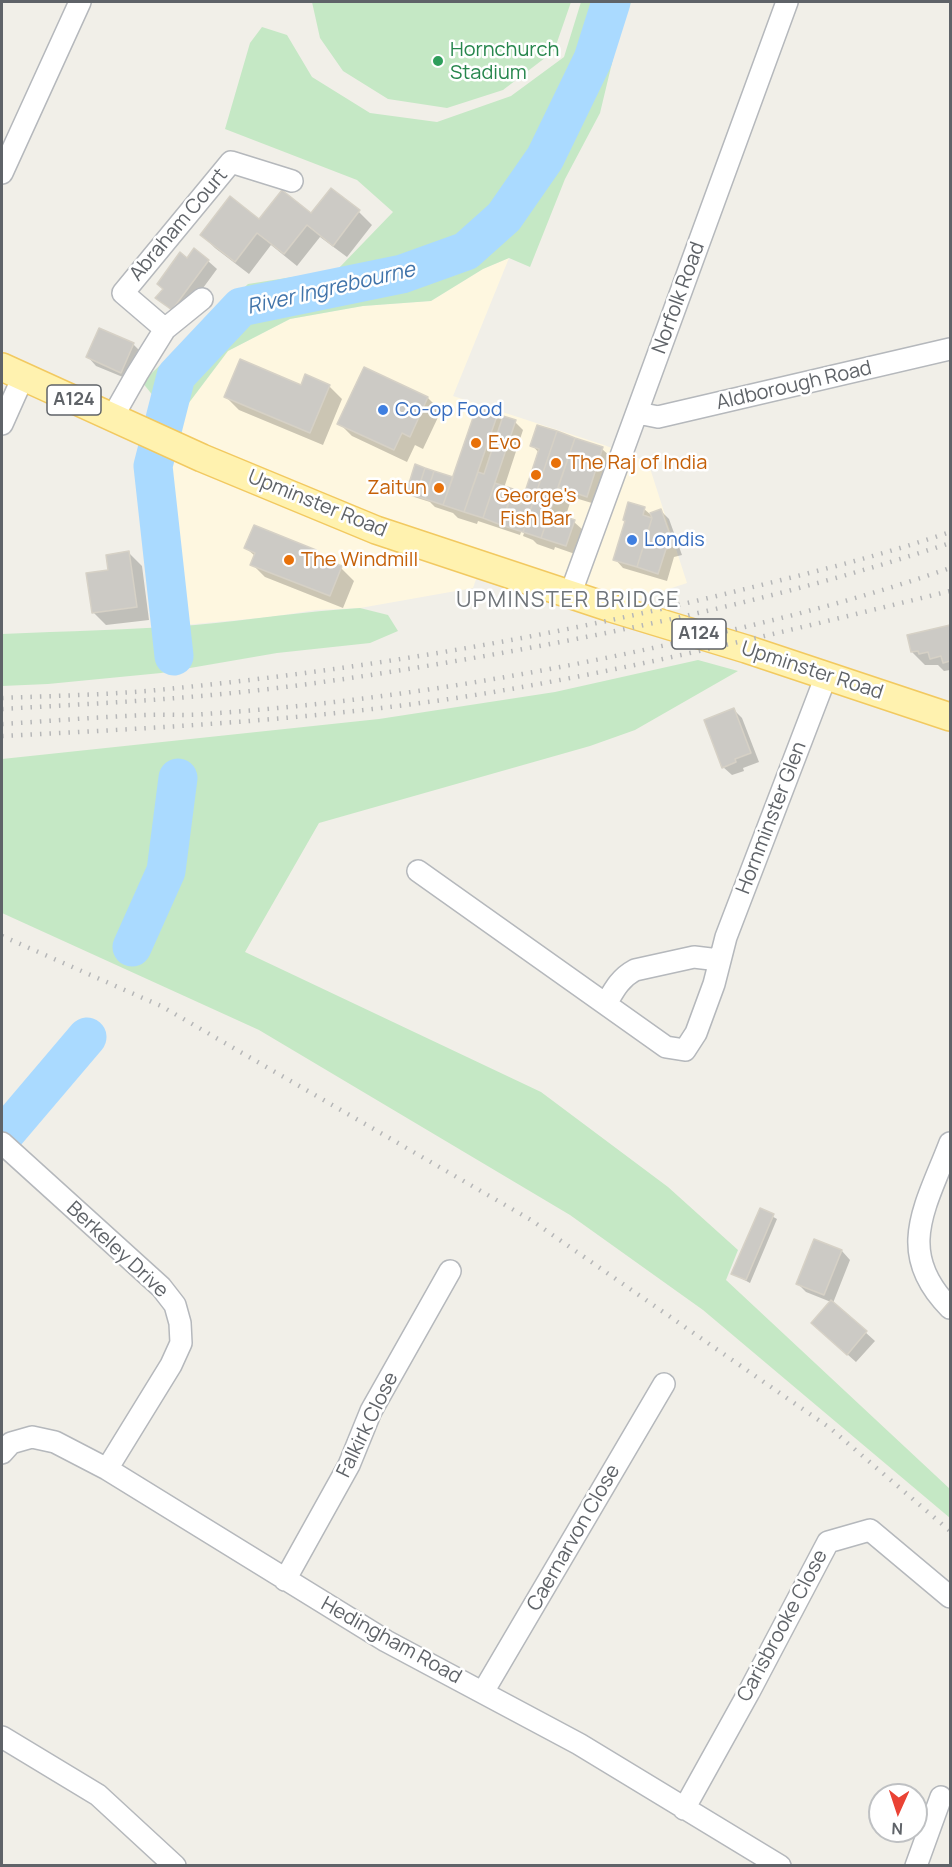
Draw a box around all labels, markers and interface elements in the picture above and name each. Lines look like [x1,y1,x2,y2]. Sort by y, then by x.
place label: Hornchurch Stadium [450,38,559,85]
marker: Hornchurch Stadium [431,54,445,68]
street label: Abraham Court [125,164,233,286]
street label: Norfolk Road [648,239,710,357]
water label: River Ingrebourne [245,257,417,321]
street label: Aldborough Road [714,356,874,416]
road number: A124 [47,385,101,415]
place label: Co-op Food [395,398,502,422]
marker: Co-op Food [376,403,390,417]
place label: Evo [488,431,521,455]
marker: Evo [469,436,483,450]
place label: The Raj of India [568,451,707,475]
marker: The Raj of India [549,456,563,470]
street label: Upminster Road [244,465,390,543]
marker: George's Fish Bar [529,468,543,482]
place label: Zaitun [367,476,427,500]
marker: Zaitun [432,481,446,495]
place label: George's Fish Bar [495,484,577,531]
place label: Londis [644,528,705,552]
marker: Londis [625,533,639,547]
place label: The Windmill [301,548,418,572]
marker: The Windmill [282,553,296,567]
district label: UPMINSTER BRIDGE [456,588,680,614]
road number: A124 [672,619,726,649]
street label: Upminster Road [738,637,886,705]
street label: Hornminster Glen [732,738,812,898]
street label: Berkeley Drive [61,1197,173,1303]
street label: Falkirk Close [332,1368,404,1482]
street label: Caernarvon Close [522,1461,626,1615]
street label: Carisbrooke Close [733,1546,833,1706]
street label: Hedingham Road [317,1592,465,1690]
north arrow [868,1783,928,1843]
text: N [891,1818,903,1840]

